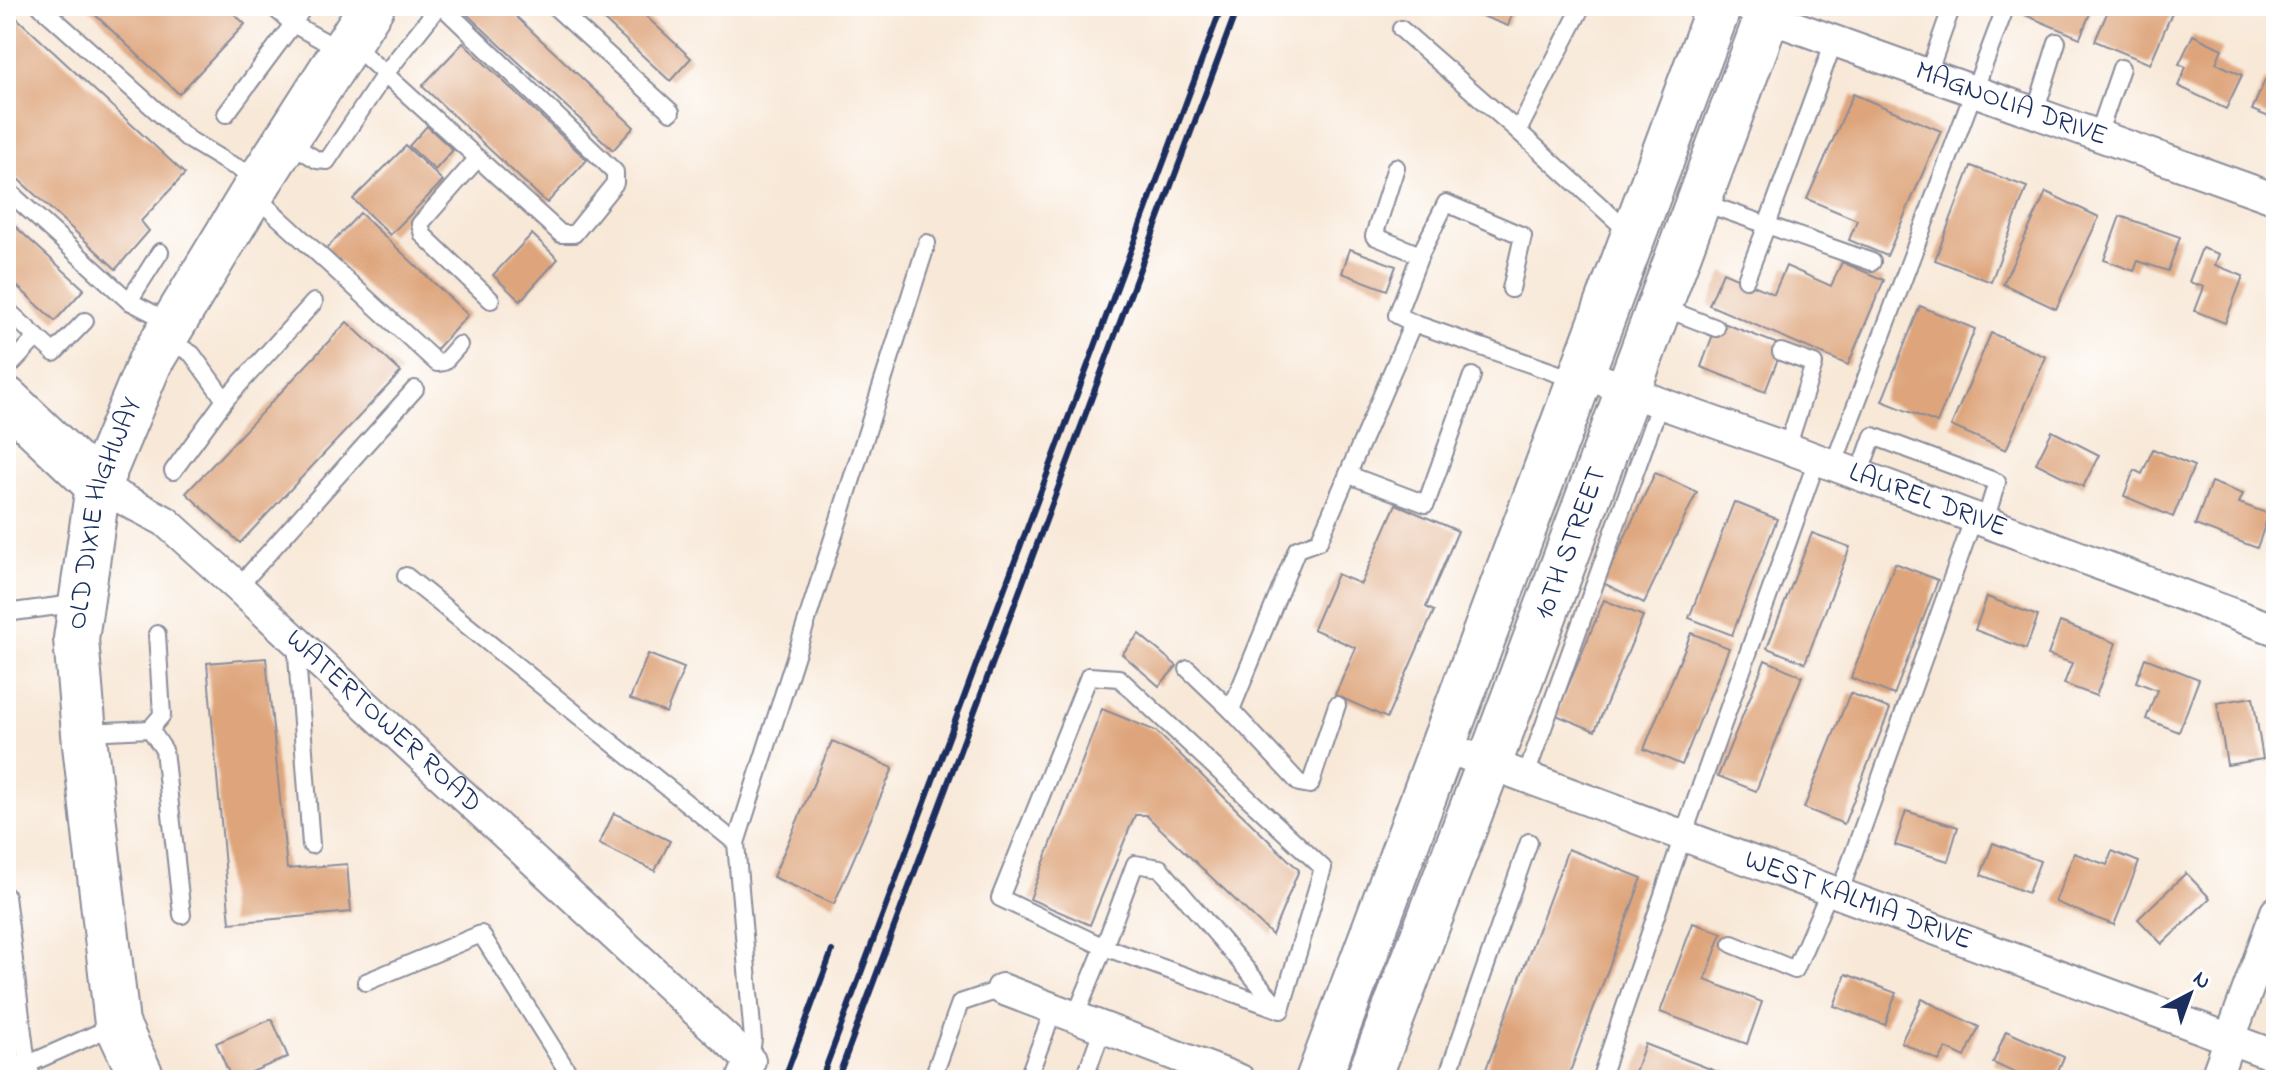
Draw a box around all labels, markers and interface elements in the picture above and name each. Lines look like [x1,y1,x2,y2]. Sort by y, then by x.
street label: MAGNOLIA DRIVE [1909,51,2113,157]
street label: OLD DIXIE HIGHWAY [57,391,153,632]
street label: LAUREL DRIVE [1843,452,2013,549]
street label: 10TH STREET [1524,461,1618,625]
street label: WATERTOWER ROAD [276,620,491,823]
street label: WEST KALMIA DRIVE [1739,840,1978,962]
north arrow [2150,954,2230,1034]
text: N [2185,964,2217,998]

